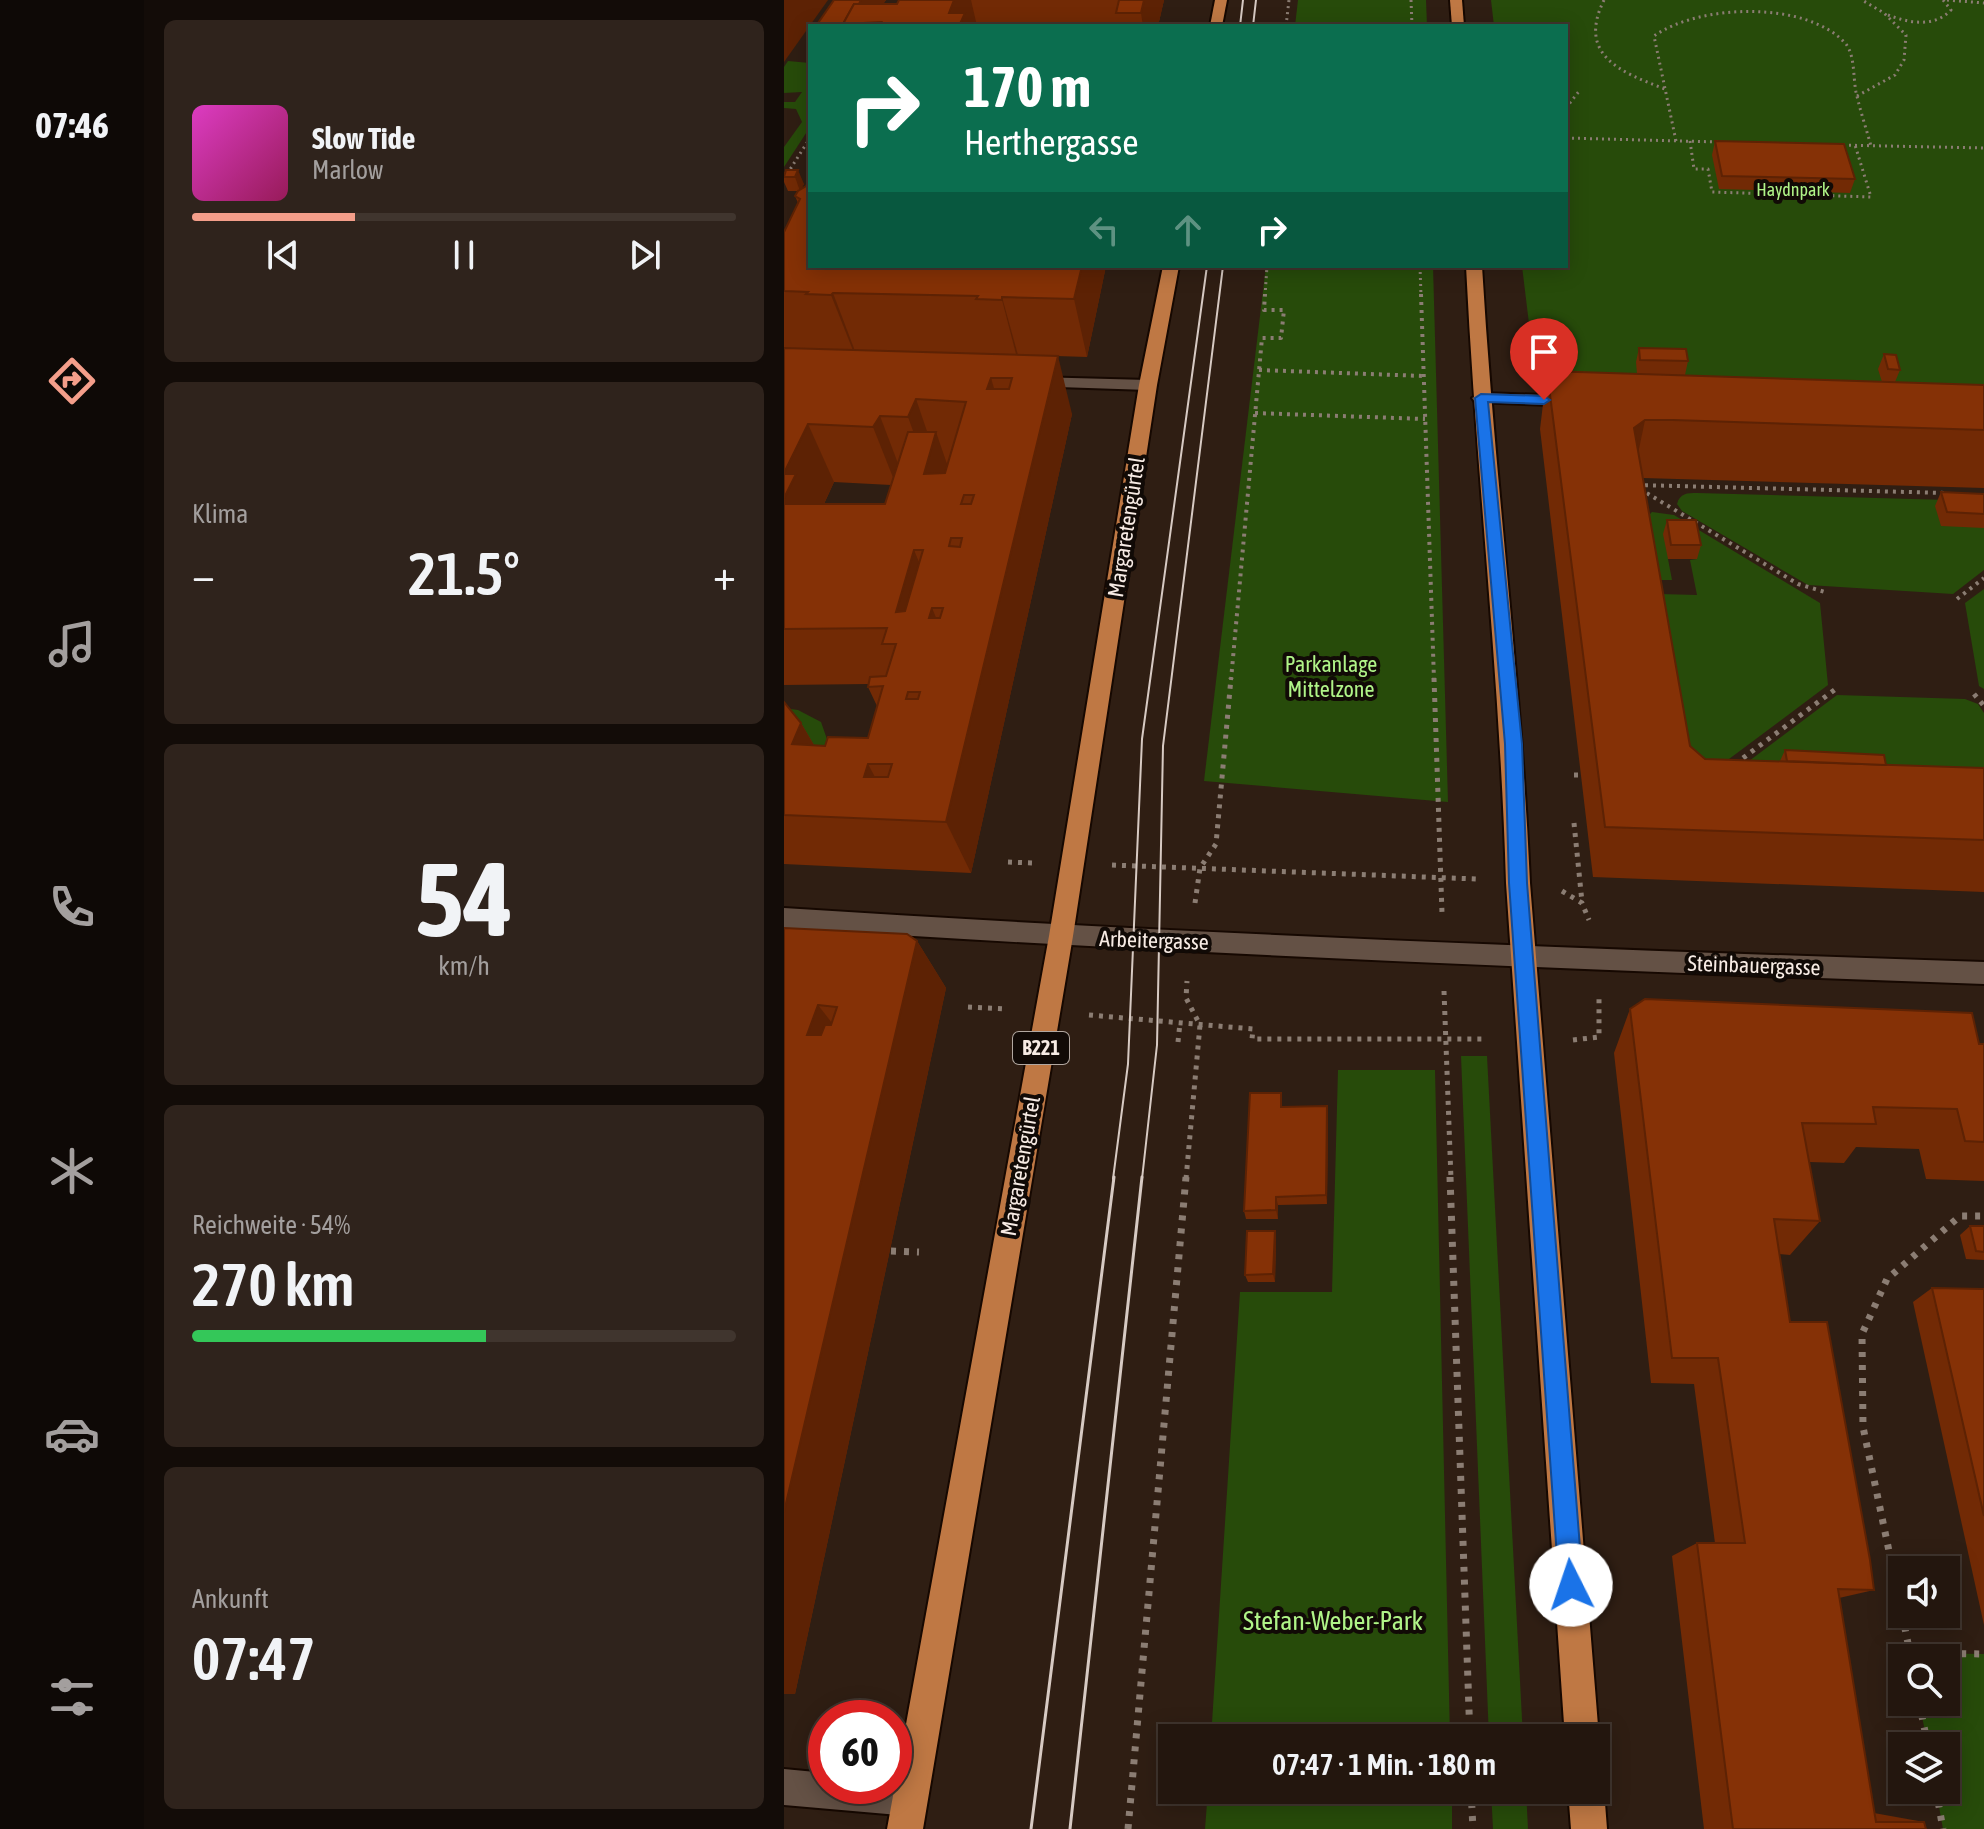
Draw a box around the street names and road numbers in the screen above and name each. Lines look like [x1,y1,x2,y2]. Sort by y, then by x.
street label: Margaretengürtel [1102,455,1150,599]
street label: Arbeitergasse [1099,925,1209,955]
street label: Steinbauergasse [1687,950,1821,980]
road number: B221 [1013,1032,1069,1064]
street label: Margaretengürtel [995,1094,1045,1238]

